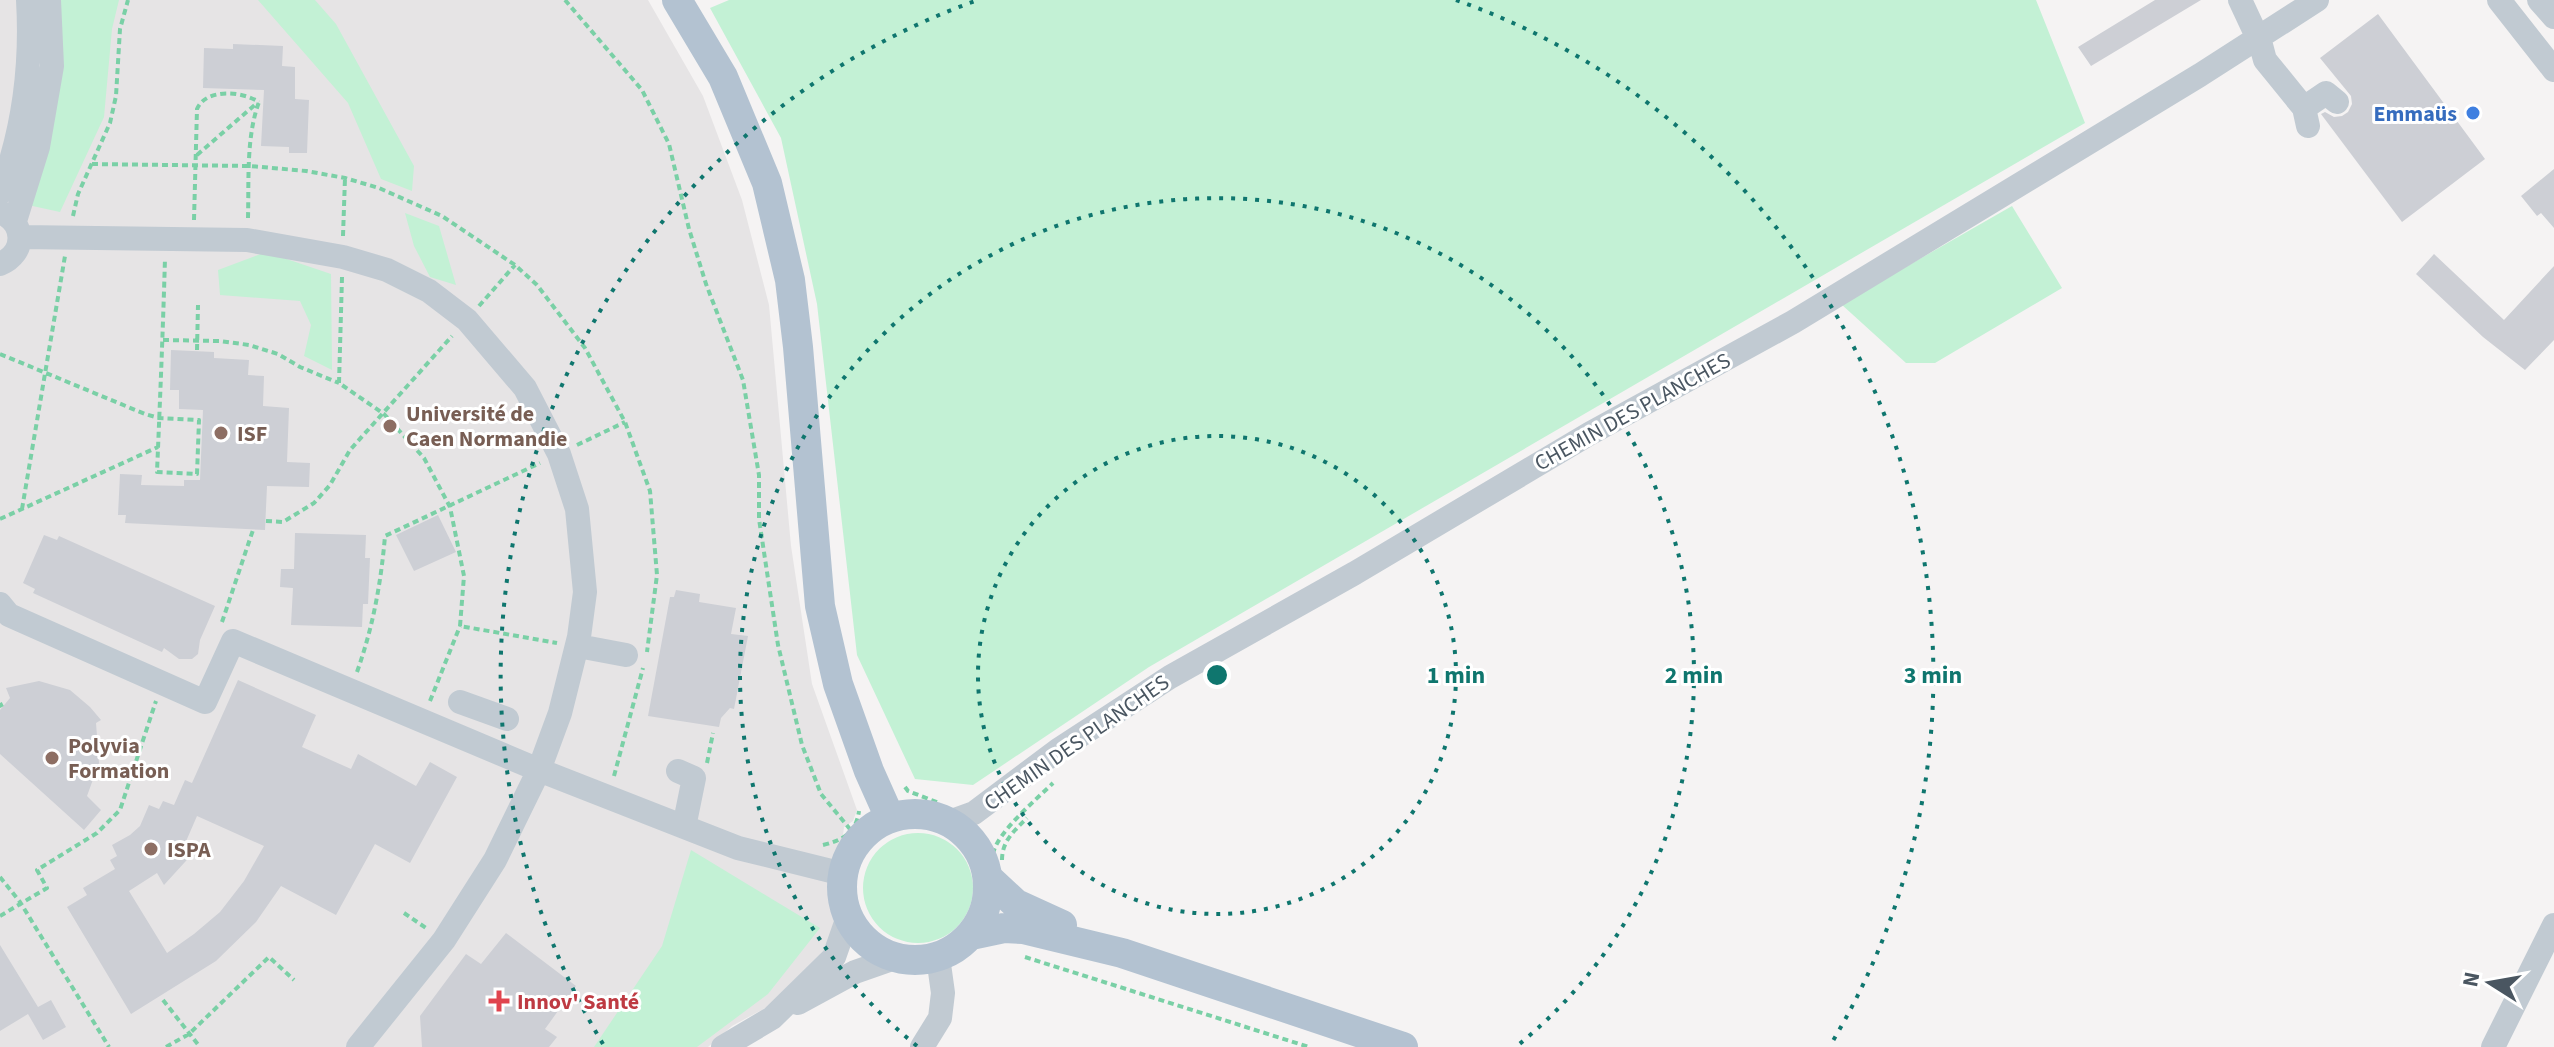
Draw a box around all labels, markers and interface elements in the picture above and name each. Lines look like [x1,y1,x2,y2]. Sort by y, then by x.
place label: Emmaüs [2373,98,2457,130]
marker: Emmaüs [2464,104,2482,122]
street label: CHEMIN DES PLANCHES [1529,345,1736,479]
place label: Université de Caen Normandie [406,398,567,455]
marker: Université de Caen Normandie [381,417,399,435]
place label: ISF [237,418,267,450]
marker: ISF [212,424,230,442]
text: 1 min [1427,658,1485,693]
text: 2 min [1665,658,1723,693]
text: 3 min [1904,658,1962,693]
centre of rings [1203,661,1231,689]
street label: CHEMIN DES PLANCHES [977,667,1176,819]
place label: Polyvia Formation [68,730,169,787]
marker: Polyvia Formation [43,749,61,767]
place label: ISPA [167,834,211,866]
marker: ISPA [142,840,160,858]
north arrow [2450,943,2530,1023]
text: N [2454,969,2488,990]
place label: Innov' Santé [517,986,639,1018]
marker: Innov' Santé [488,990,510,1012]

